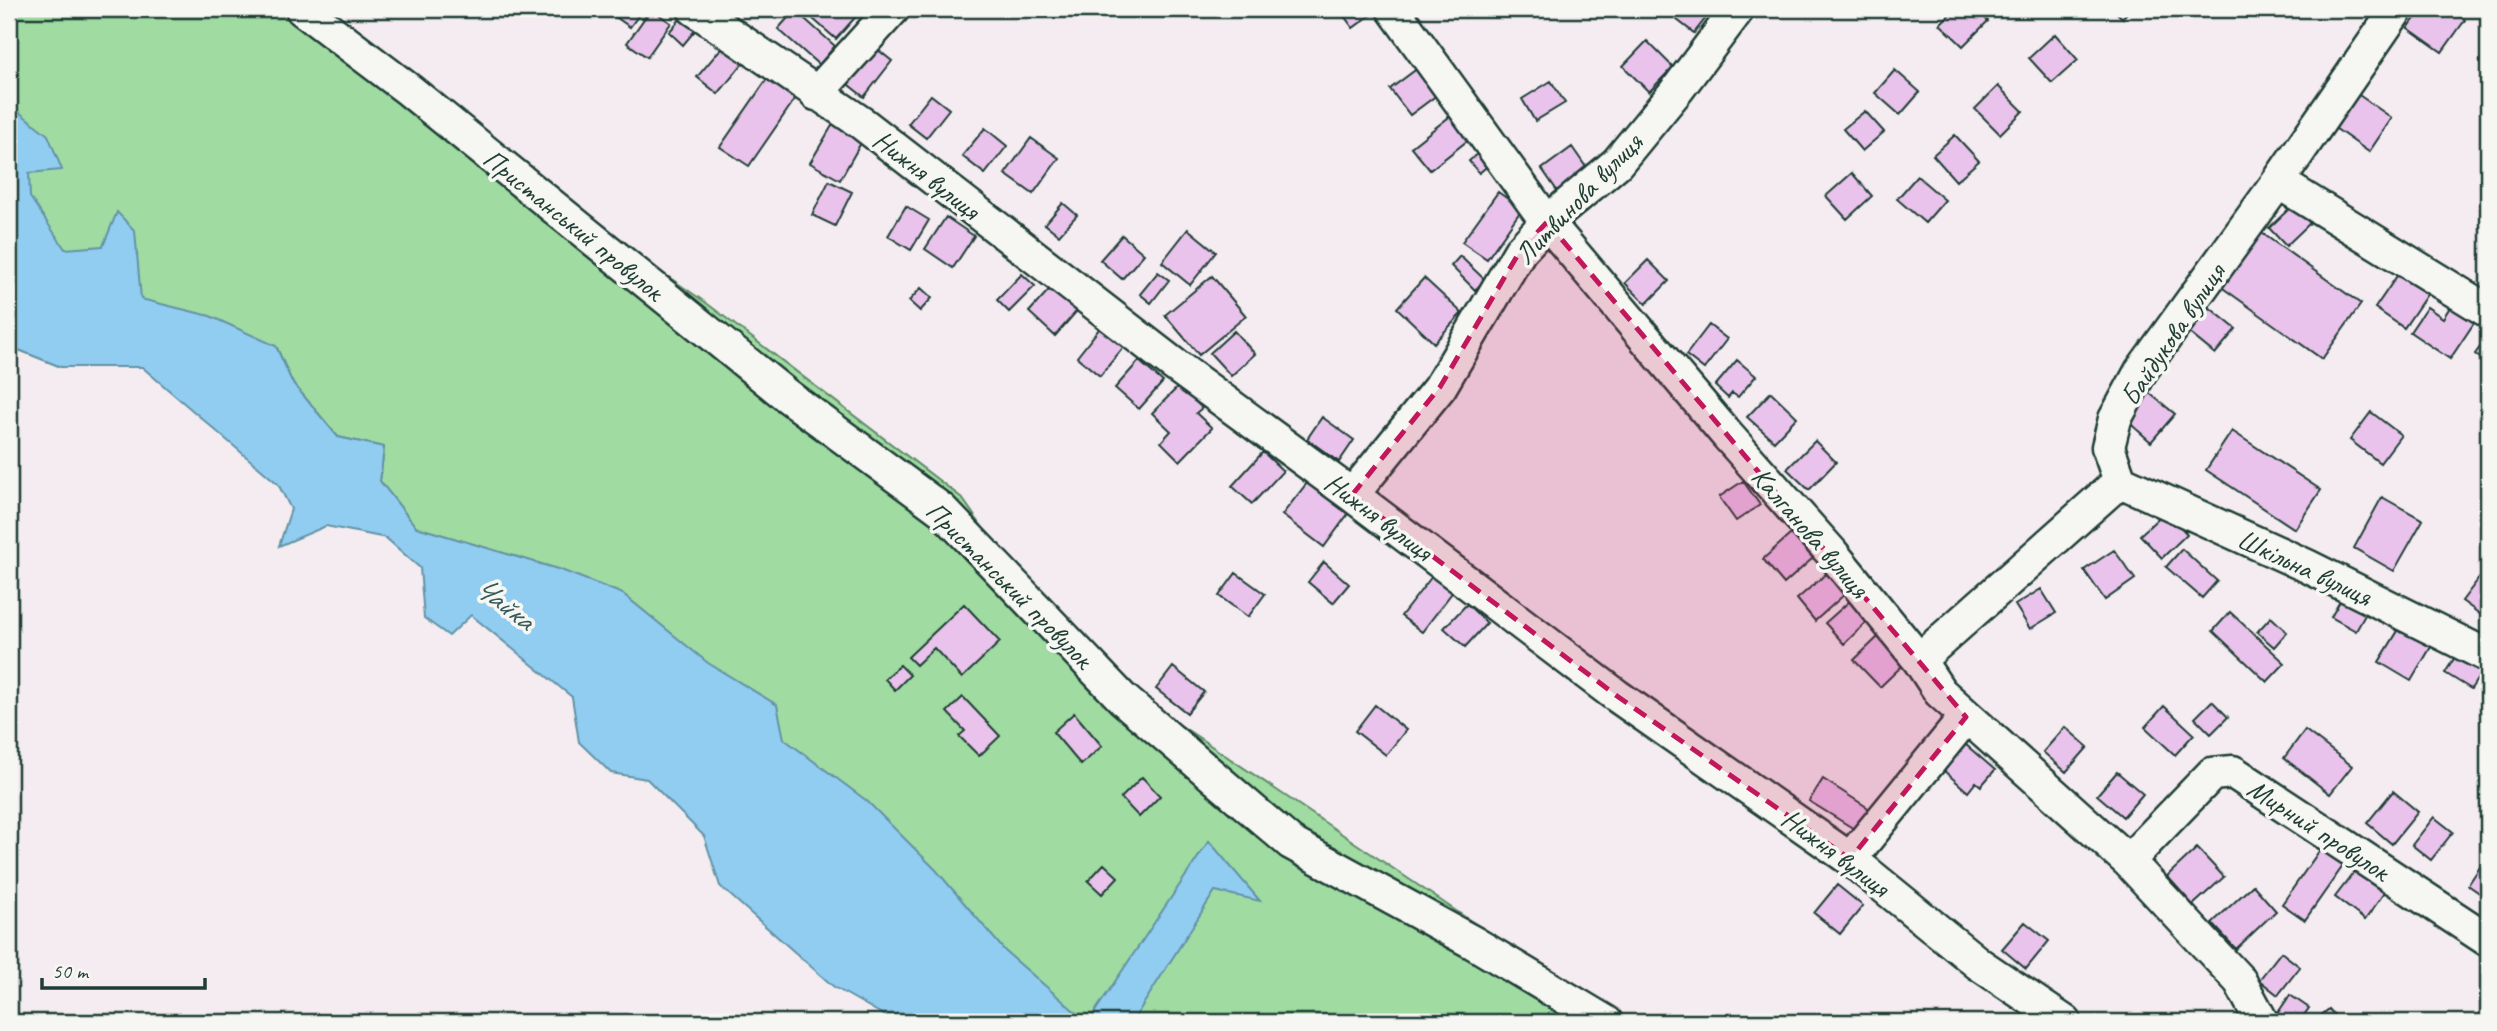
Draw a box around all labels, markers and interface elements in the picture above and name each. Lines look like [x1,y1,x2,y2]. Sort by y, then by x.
street label: Нижня вулиця [866,122,989,228]
street label: Литвинова вулиця [1507,125,1650,271]
street label: Пристанський провулок [476,141,673,310]
street label: Байдукова вулиця [2112,255,2234,412]
street label: Калганова вулиця [1744,460,1878,606]
street label: Нижня вулиця [1318,465,1441,570]
street label: Пристанський провулок [919,493,1103,677]
street label: Шкільна вулиця [2232,521,2378,614]
water label: Чайка [467,568,545,640]
street label: Мирний провулок [2241,771,2399,890]
street label: Нижня вулиця [1775,801,1898,906]
scale bar [42,947,205,991]
text: 50 m [52,958,90,984]

